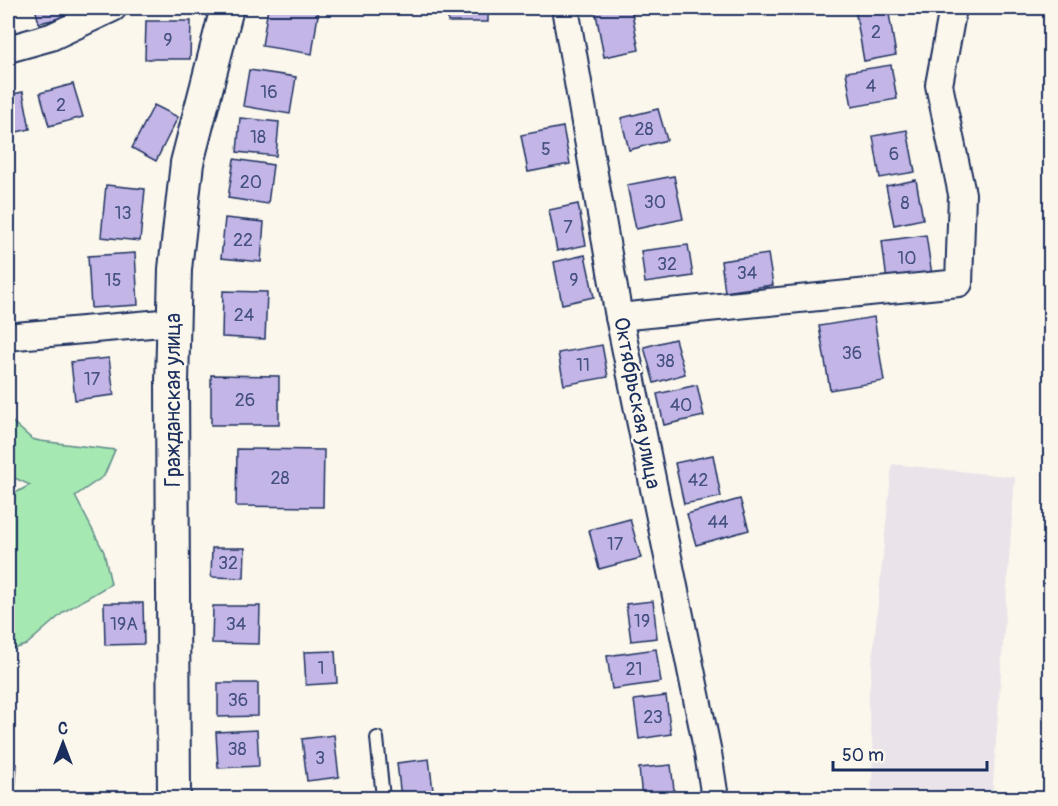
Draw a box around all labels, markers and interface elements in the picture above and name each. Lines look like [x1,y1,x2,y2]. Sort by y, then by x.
house number: 2 [871,21,881,44]
house number: 9 [163,29,173,52]
house number: 4 [866,75,877,98]
house number: 16 [260,81,278,104]
house number: 2 [56,94,66,117]
house number: 28 [634,118,654,141]
house number: 18 [250,126,266,149]
house number: 5 [541,138,551,161]
house number: 6 [889,143,899,166]
house number: 20 [240,171,262,194]
house number: 30 [644,191,666,214]
house number: 8 [900,192,910,215]
house number: 13 [114,202,132,225]
house number: 7 [563,216,573,239]
house number: 22 [233,229,253,252]
house number: 10 [897,247,917,270]
house number: 32 [657,253,677,276]
house number: 34 [737,262,758,285]
house number: 15 [105,269,121,292]
house number: 9 [569,269,579,292]
house number: 24 [234,304,255,327]
street label: Гражданская улица [160,313,187,487]
street label: Октябрьская улица [607,315,667,491]
house number: 36 [842,342,862,365]
house number: 38 [655,350,675,373]
house number: 11 [576,354,590,377]
house number: 17 [84,368,101,391]
house number: 26 [235,389,255,412]
house number: 40 [670,394,692,417]
house number: 28 [270,467,290,490]
house number: 42 [688,469,708,492]
house number: 44 [708,511,729,534]
house number: 17 [607,533,624,556]
house number: 32 [218,552,238,575]
house number: 19 [634,610,650,633]
house number: 19А [110,613,138,636]
house number: 34 [226,613,247,636]
house number: 1 [317,657,325,680]
house number: 21 [625,658,643,681]
house number: 36 [228,689,248,712]
house number: 23 [643,706,663,729]
north arrow [33,713,93,773]
text: С [58,719,68,739]
scale bar [833,734,988,772]
house number: 38 [227,738,247,761]
text: 50 m [842,744,884,767]
house number: 3 [315,747,325,770]

